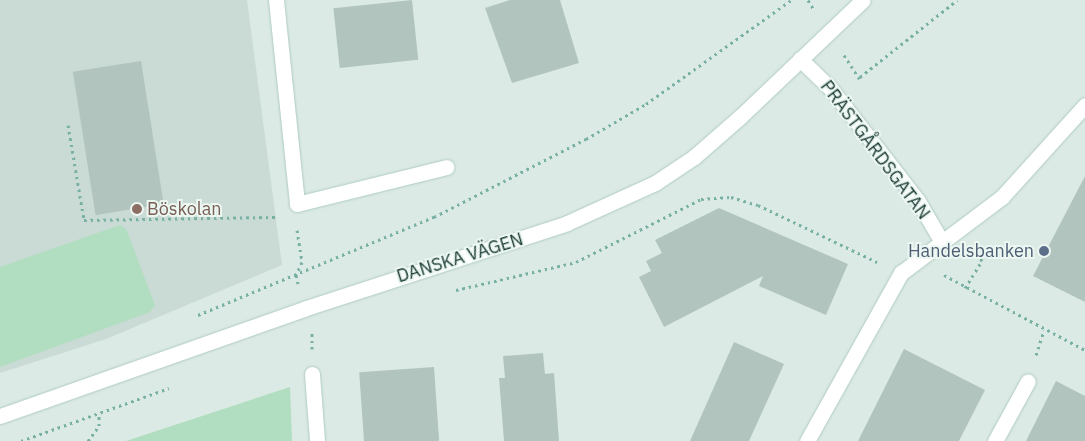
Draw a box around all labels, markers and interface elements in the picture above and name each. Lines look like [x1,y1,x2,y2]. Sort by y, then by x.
street label: PRÄSTGÅRDSGATAN [816,76,934,224]
place label: Böskolan [147,198,222,220]
marker: Böskolan [131,203,143,215]
street label: DANSKA VÄGEN [394,229,526,287]
place label: Handelsbanken [908,240,1034,262]
marker: Handelsbanken [1038,245,1050,257]

